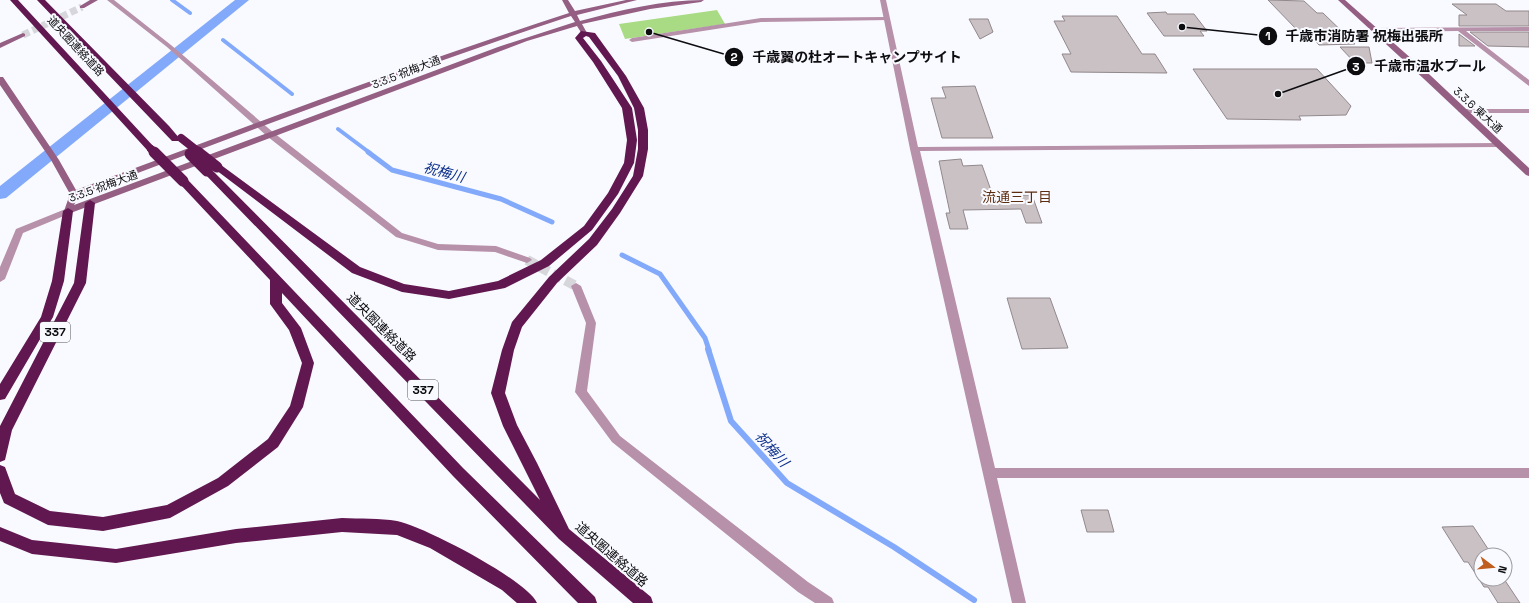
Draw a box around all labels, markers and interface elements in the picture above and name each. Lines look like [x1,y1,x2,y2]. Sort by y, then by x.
street label: 道央圏連絡道路 [45,13,107,79]
callout: 千歳市消防署 祝梅出張所 [1258,23,1451,49]
text: 千歳市消防署 祝梅出張所 [1285,27,1443,45]
text: 1 [1265,28,1271,44]
callout: 千歳翼の杜オートキャンプサイト [724,44,970,70]
text: 千歳翼の杜オートキャンプサイト [752,48,962,66]
text: 2 [730,49,738,65]
street label: 3.3.5 祝梅大通 [370,53,442,91]
callout: 千歳市温水プール [1346,53,1494,79]
text: 千歳市温水プール [1374,57,1486,75]
text: 3 [1352,59,1360,75]
street label: 3.3.6 東大通 [1451,84,1505,136]
water label: 祝梅川 [421,158,469,187]
street label: 3.3.5 祝梅大通 [67,167,139,205]
district label: 流通三丁目 [982,188,1052,206]
street label: 道央圏連絡道路 [343,289,420,366]
road number: 337 [40,322,70,342]
road number: 337 [408,380,438,400]
water label: 祝梅川 [751,427,794,472]
street label: 道央圏連絡道路 [572,518,652,591]
north arrow [1473,547,1513,587]
text: N [1495,564,1510,575]

